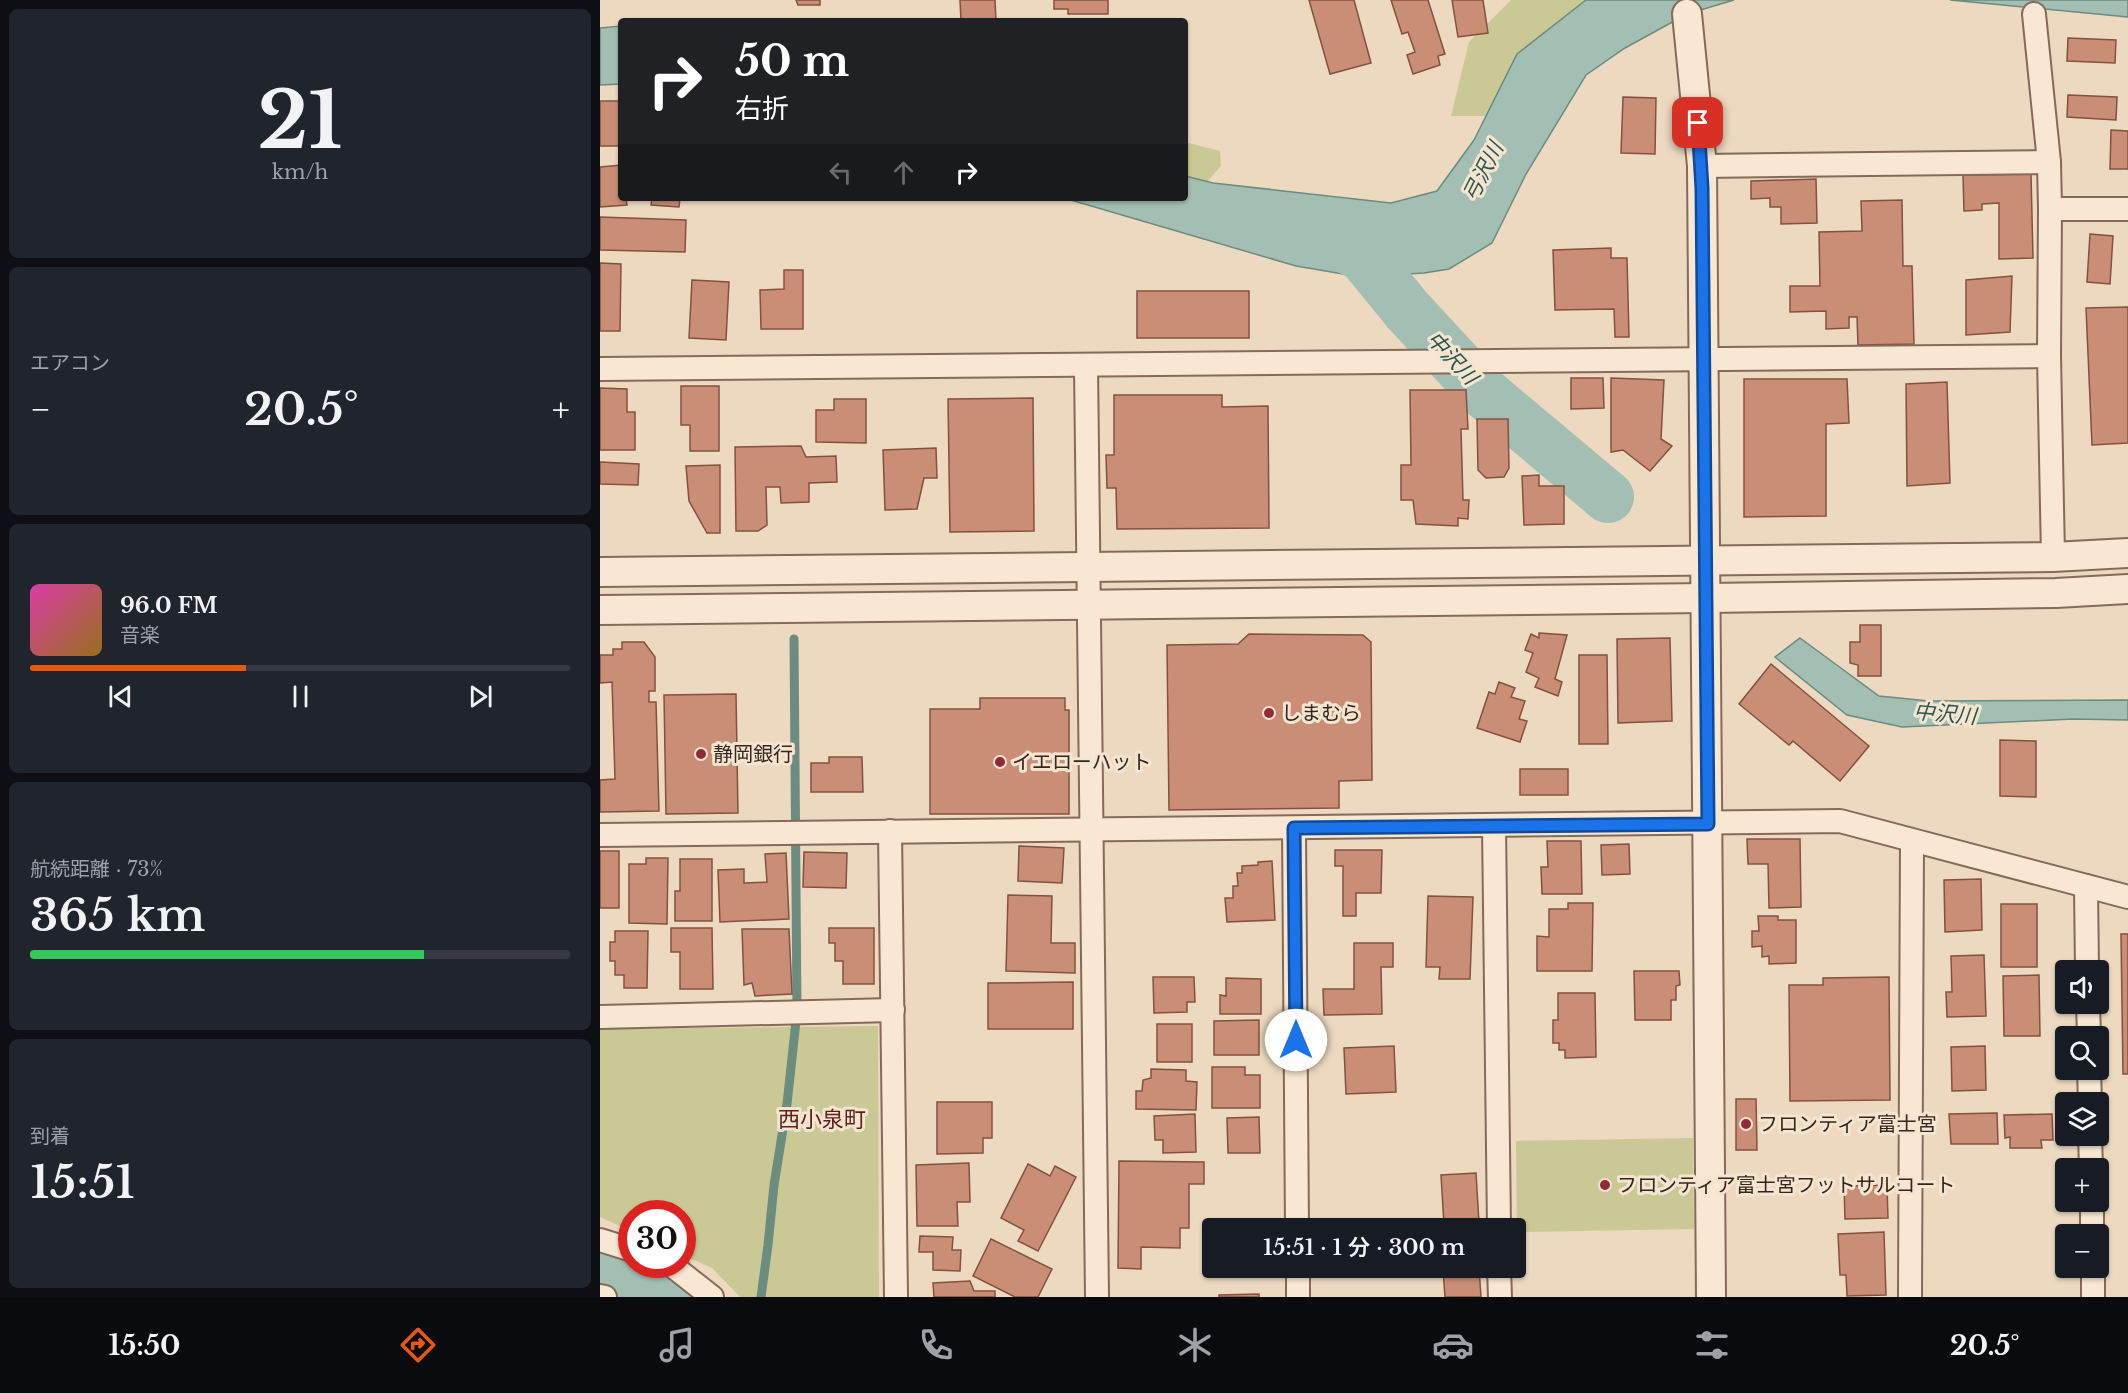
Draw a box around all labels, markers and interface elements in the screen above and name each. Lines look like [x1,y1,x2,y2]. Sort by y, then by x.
text: 50 m [735,35,849,87]
icon: right [636,42,714,120]
text: 21 [258,72,342,169]
text: 右折 [735,92,789,125]
pin [1672,97,1723,148]
icon: arrive [1681,106,1714,139]
water label: 弓沢川 [1457,136,1510,206]
icon: left [824,156,857,189]
icon: ahead [887,156,920,189]
icon: right [950,156,983,189]
text: km/h [272,160,328,184]
water label: 中沢川 [1421,326,1484,391]
text: エアコン [30,351,110,375]
text: 20.5° [244,381,359,437]
text: − [30,389,51,430]
text: + [552,389,570,430]
text: 96.0 FM [120,592,218,619]
text: 音楽 [120,623,160,647]
icon: previous [104,680,137,713]
icon: pause [284,680,317,713]
icon: next [464,680,497,713]
water label: 中沢川 [1912,698,1980,730]
place label: しまむら [1281,701,1361,725]
marker: しまむら [1262,706,1276,720]
place label: 静岡銀行 [713,742,793,766]
marker: 静岡銀行 [694,747,708,761]
place label: イエローハット [1012,750,1151,774]
marker: イエローハット [993,755,1007,769]
text: 航続距離 · 73% [30,857,163,881]
text: 365 km [30,887,205,943]
map controls [2055,960,2109,1278]
button: sound [2055,960,2109,1014]
position arrow [1264,1008,1328,1072]
button: search [2055,1026,2109,1080]
button: layers [2055,1092,2109,1146]
district label: 西小泉町 [778,1106,866,1133]
place label: フロンティア富士宮 [1758,1112,1937,1136]
marker: フロンティア富士宮 [1739,1117,1753,1131]
text: 到着 [30,1124,70,1148]
text: 15:51 [30,1154,135,1210]
button: + [2055,1158,2109,1212]
place label: フロンティア富士宮フットサルコート [1617,1173,1955,1197]
marker: フロンティア富士宮フットサルコート [1598,1178,1612,1192]
speed limit sign: 30 [618,1200,696,1278]
button: − [2055,1224,2109,1278]
text: 15:51 · 1 分 · 300 m [1263,1234,1465,1261]
icon: directions [397,1324,439,1366]
icon: music [656,1324,698,1366]
icon: phone [915,1324,957,1366]
icon: climate [1174,1324,1216,1366]
icon: car [1432,1324,1474,1366]
icon: filters [1691,1324,1733,1366]
text: 15:50 [108,1329,180,1362]
text: 20.5° [1950,1329,2020,1362]

